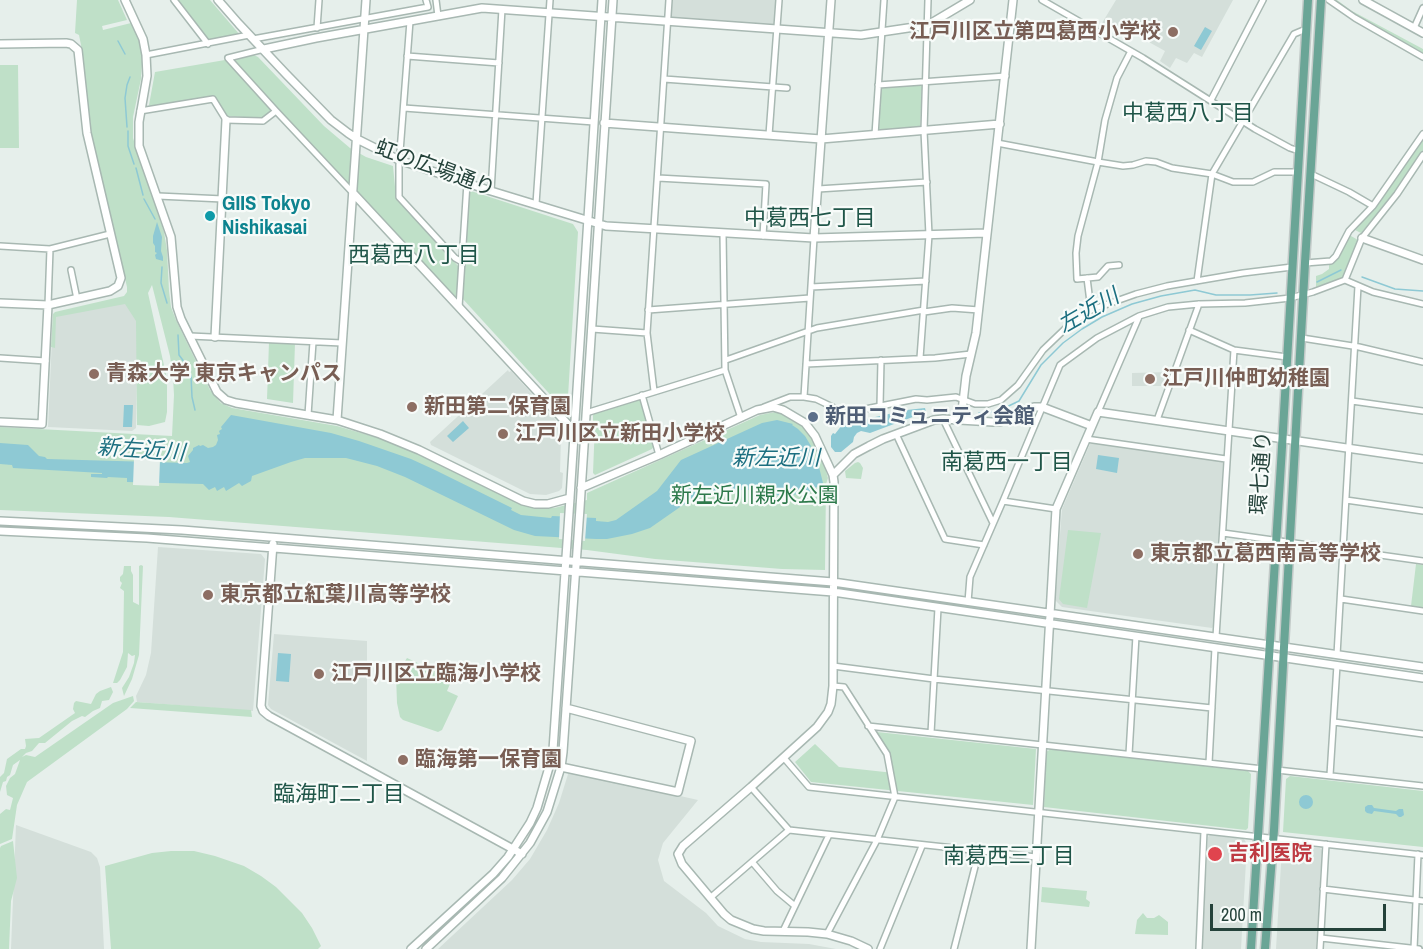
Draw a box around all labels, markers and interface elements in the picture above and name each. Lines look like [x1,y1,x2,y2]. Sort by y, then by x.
place label: 江戸川区立第四葛西小学校 [909,19,1161,45]
marker: 江戸川区立第四葛西小学校 [1166,25,1180,39]
district label: 中葛西八丁目 [1122,101,1254,127]
street label: 虹の広場通り [371,136,499,202]
place label: GIIS Tokyo Nishikasai [222,191,311,241]
district label: 中葛西七丁目 [744,206,876,232]
marker: GIIS Tokyo Nishikasai [203,209,217,223]
district label: 西葛西八丁目 [348,243,480,269]
water label: 左近川 [1054,284,1124,340]
place label: 青森大学 東京キャンパス [106,361,342,387]
place label: 江戸川仲町幼稚園 [1162,366,1330,392]
marker: 青森大学 東京キャンパス [87,367,101,381]
marker: 江戸川仲町幼稚園 [1143,372,1157,386]
place label: 新田第二保育園 [424,394,571,420]
marker: 新田第二保育園 [405,400,419,414]
place label: 新田コミュニティ会館 [825,404,1035,430]
marker: 新田コミュニティ会館 [806,410,820,424]
place label: 江戸川区立新田小学校 [515,421,725,447]
marker: 江戸川区立新田小学校 [496,427,510,441]
street label: 環七通り [1247,430,1277,516]
water label: 新左近川 [96,435,186,467]
water label: 新左近川 [732,446,820,472]
district label: 南葛西一丁目 [941,450,1073,476]
park label: 新左近川親水公園 [671,483,839,509]
place label: 東京都立葛西南高等学校 [1150,541,1381,567]
marker: 東京都立葛西南高等学校 [1131,547,1145,561]
place label: 東京都立紅葉川高等学校 [220,582,451,608]
marker: 東京都立紅葉川高等学校 [201,588,215,602]
place label: 江戸川区立臨海小学校 [331,661,541,687]
marker: 江戸川区立臨海小学校 [312,667,326,681]
place label: 臨海第一保育園 [415,747,562,773]
marker: 臨海第一保育園 [396,753,410,767]
district label: 臨海町二丁目 [273,782,405,808]
place label: 吉利医院 [1228,841,1312,867]
district label: 南葛西三丁目 [943,844,1075,870]
marker: 吉利医院 [1206,845,1224,863]
scale bar [1213,892,1388,930]
text: 200 m [1221,902,1262,927]

